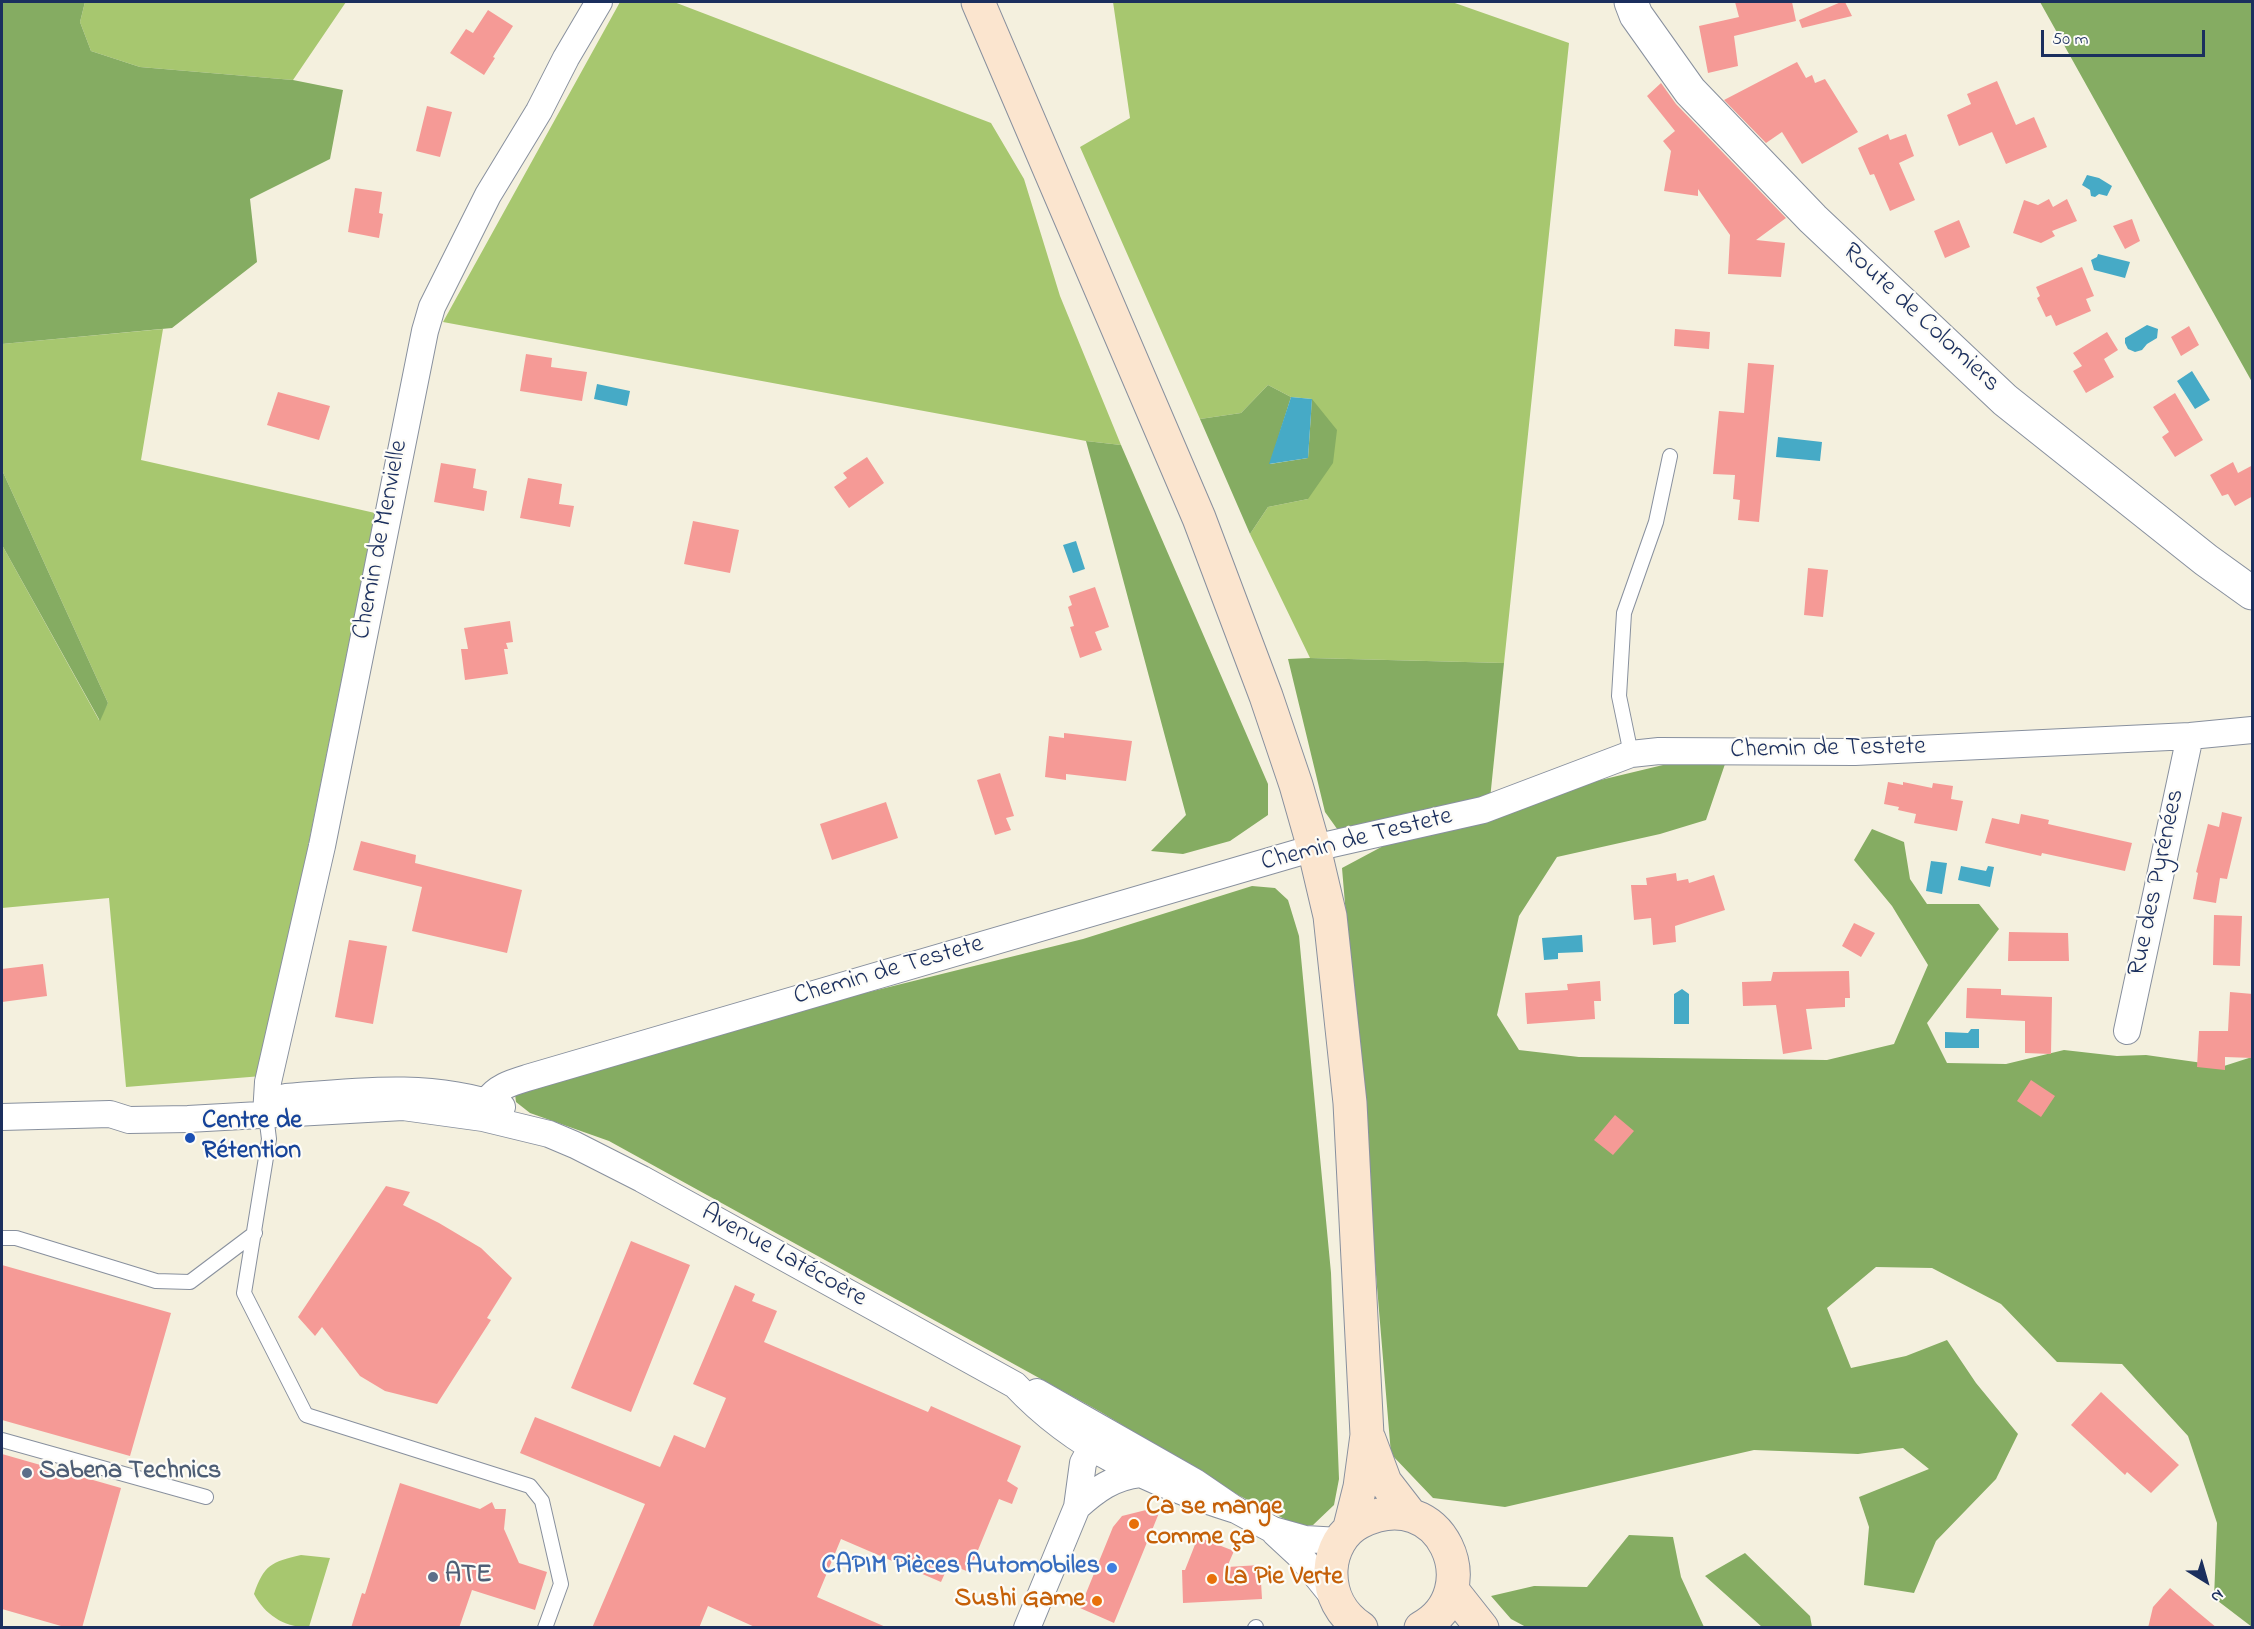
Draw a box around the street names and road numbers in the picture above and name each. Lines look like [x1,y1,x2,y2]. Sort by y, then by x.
street label: Route de Colomiers [1834,238,2006,400]
street label: Chemin de Menvielle [347,438,417,642]
street label: Chemin de Testete [1730,733,1926,767]
street label: Rue des Pyrénées [2123,787,2193,979]
street label: Chemin de Testete [1258,802,1456,880]
street label: Chemin de Testete [791,930,987,1014]
street label: Avenue Latécoère [695,1199,871,1315]

